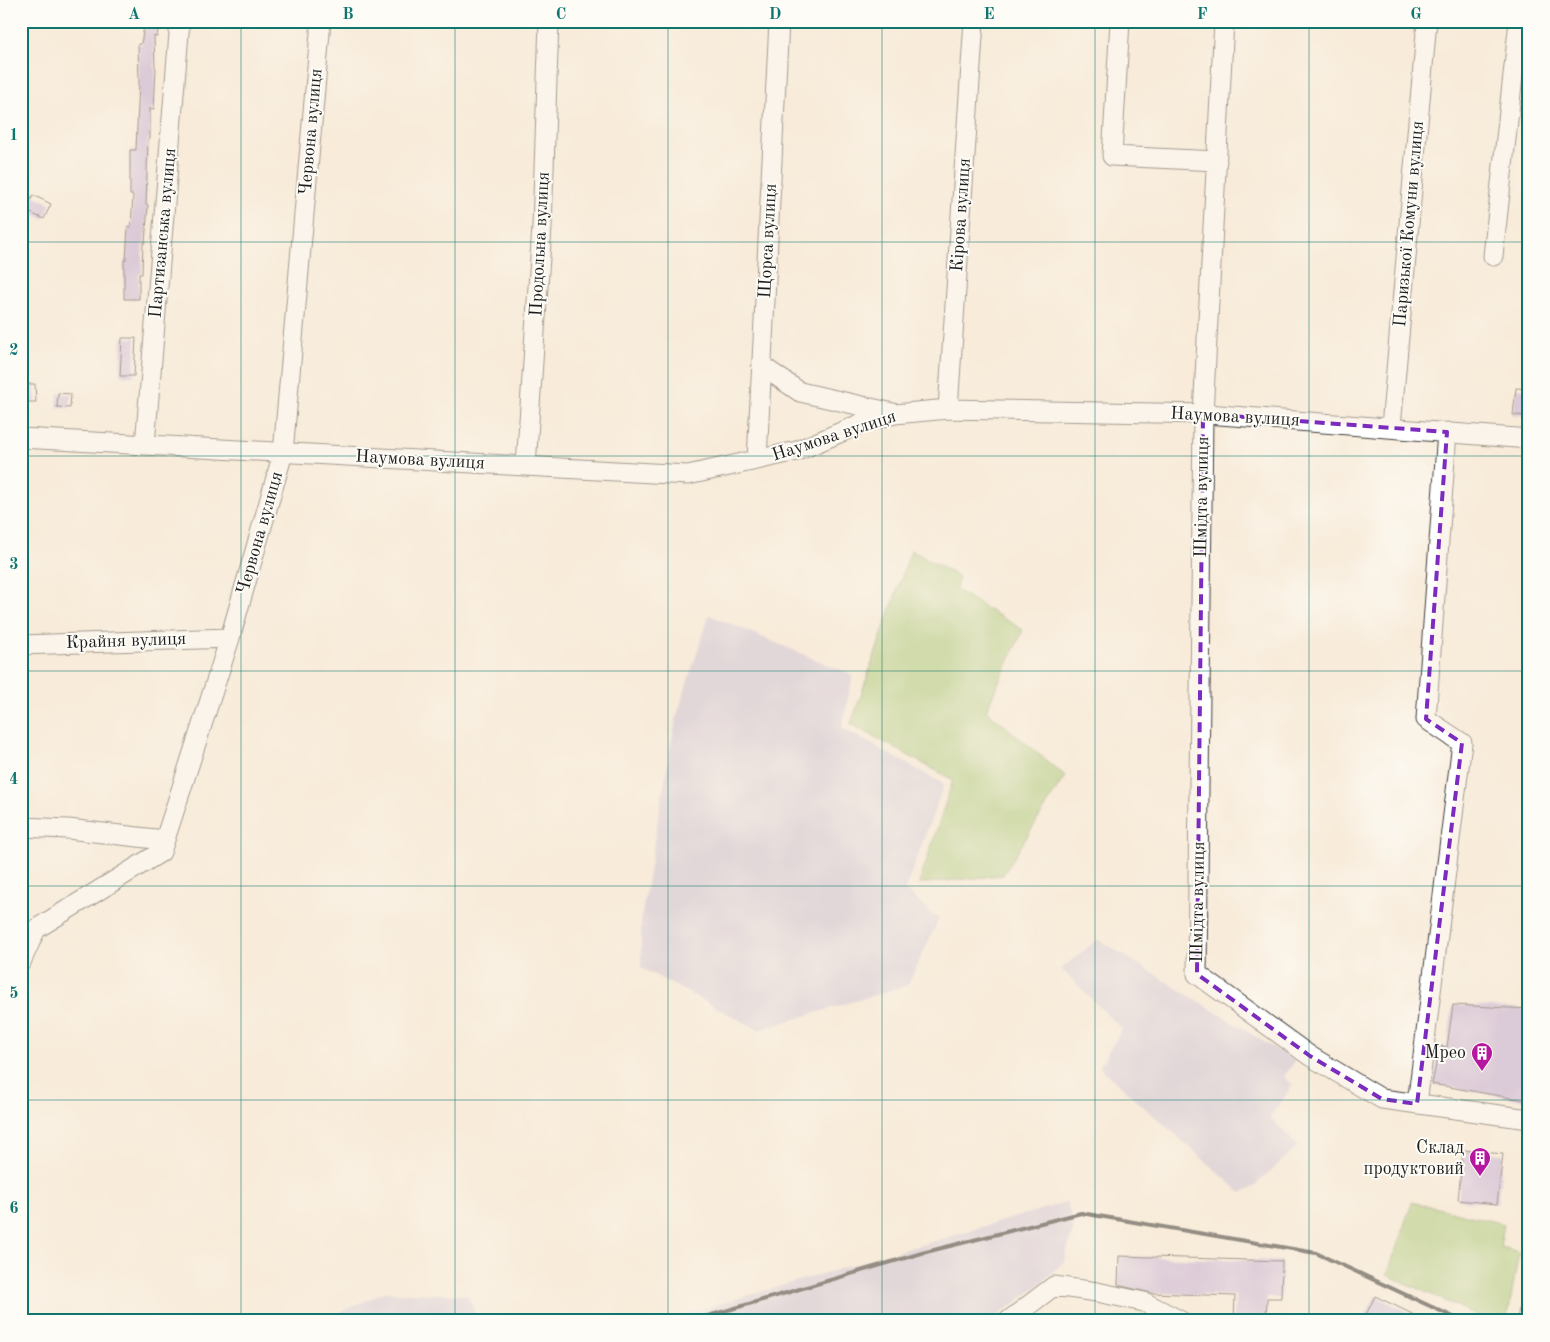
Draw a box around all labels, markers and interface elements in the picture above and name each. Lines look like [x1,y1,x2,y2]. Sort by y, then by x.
text: A [128,7,140,23]
text: B [342,7,354,23]
text: C [556,7,566,23]
text: D [769,7,781,23]
text: E [983,7,995,23]
text: F [1197,7,1208,23]
text: G [1410,7,1422,23]
street label: Червона вулиця [296,68,326,196]
street label: Паризької Комуни вулиця [1391,120,1427,328]
text: 1 [9,128,19,144]
street label: Партизанська вулиця [147,147,179,319]
street label: Кірова вулиця [948,158,974,272]
street label: Продольна вулиця [527,171,553,317]
street label: Щорса вулиця [756,183,780,299]
text: 2 [9,343,19,359]
street label: Наумова вулиця [1170,405,1300,429]
street label: Наумова вулиця [770,407,898,465]
street label: Шмідта вулиця [1192,436,1212,558]
street label: Наумова вулиця [355,448,485,472]
street label: Червона вулиця [234,469,286,597]
text: 3 [9,557,19,573]
street label: Крайня вулиця [66,630,186,652]
text: 4 [9,772,19,788]
street label: Шмідта вулиця [1188,841,1208,963]
text: 5 [9,986,19,1002]
building icon: Мрео [1470,1041,1494,1072]
place label: Мрео [1424,1044,1466,1062]
place label: Склад продуктовий [1364,1139,1464,1178]
building icon: Склад продуктовий [1468,1146,1492,1177]
text: 6 [9,1201,19,1217]

